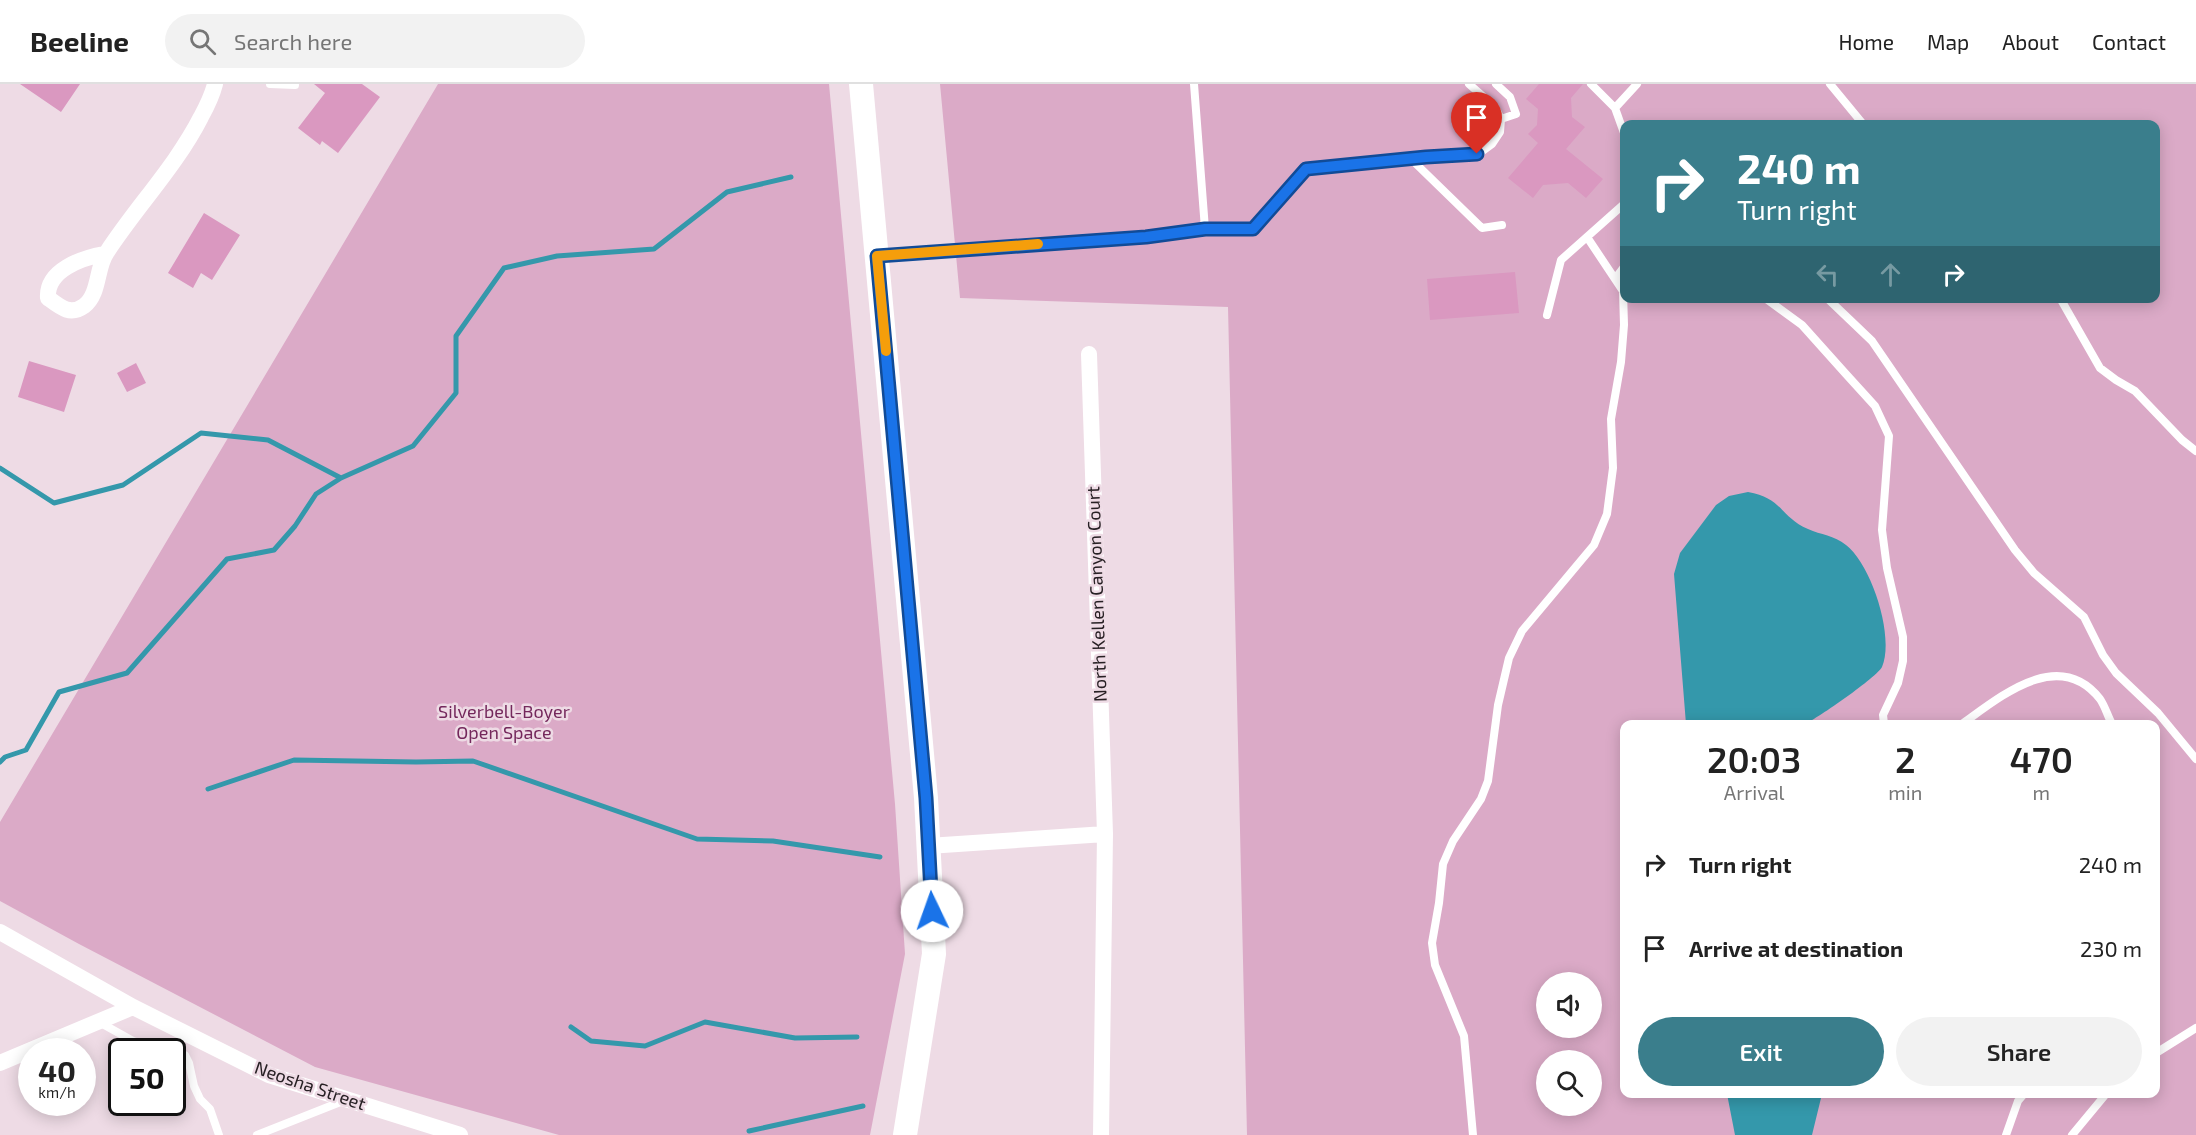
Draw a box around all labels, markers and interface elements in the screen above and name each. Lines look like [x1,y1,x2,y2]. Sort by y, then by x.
search box [165,14,585,68]
text: Beeline [30,24,129,58]
icon: search [186,25,219,58]
text: Search here [234,28,352,54]
text: Home [1838,29,1894,54]
text: Map [1927,29,1969,54]
text: About [2002,29,2059,54]
text: Contact [2092,29,2166,54]
pin [1451,92,1502,154]
icon: arrive [1460,101,1493,134]
text: 240 m [1737,142,1861,192]
icon: right [1638,144,1716,222]
text: Turn right [1737,193,1857,225]
icon: left [1811,258,1844,291]
icon: ahead [1874,258,1907,291]
icon: right [1937,258,1970,291]
street label: North Kellen Canyon Court [1081,486,1111,702]
park label: Silverbell-Boyer Open Space [438,700,570,743]
text: 20:03 [1707,737,1801,780]
text: 2 [1895,737,1916,780]
text: 470 [2009,737,2073,780]
text: Arrival [1724,780,1785,804]
text: min [1888,780,1922,804]
text: m [2032,780,2050,804]
icon: right [1638,848,1671,881]
text: Turn right [1689,851,1791,877]
text: 240 m [2079,851,2142,877]
position arrow [900,879,964,943]
icon: arrive [1638,932,1671,965]
text: Arrive at destination [1689,935,1903,961]
text: 230 m [2080,935,2142,961]
map controls [1536,972,1602,1116]
button: sound [1536,972,1602,1038]
button: Exit [1638,1017,1884,1086]
button: Share [1896,1017,2142,1086]
speed limit sign: 50 [108,1038,186,1116]
button: search [1536,1050,1602,1116]
text: 40 [38,1052,76,1088]
street label: Neosha Street [252,1056,369,1114]
text: km/h [38,1083,76,1101]

